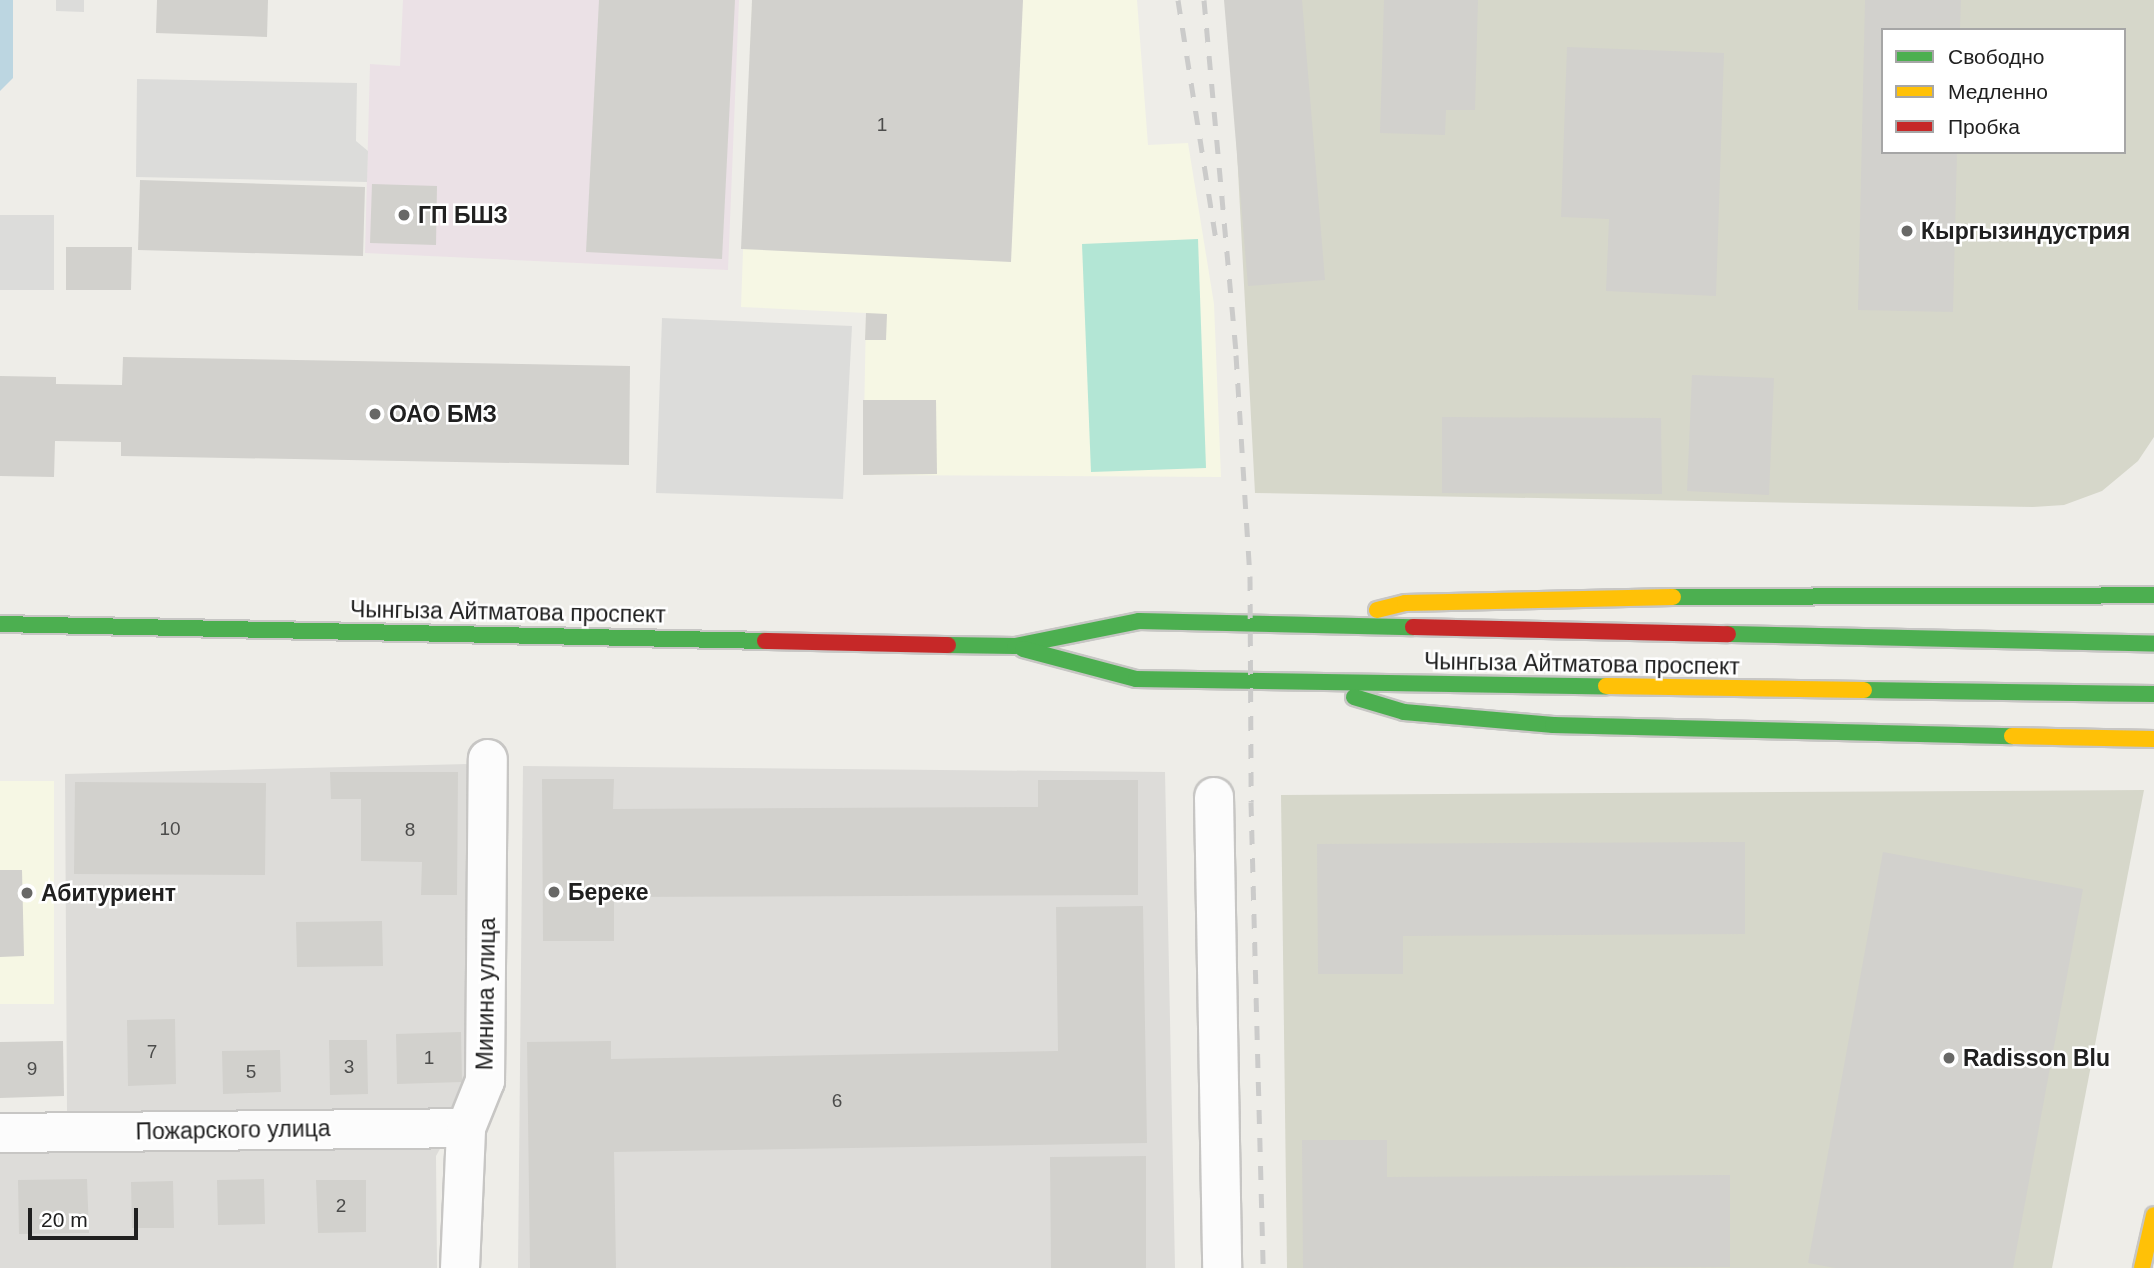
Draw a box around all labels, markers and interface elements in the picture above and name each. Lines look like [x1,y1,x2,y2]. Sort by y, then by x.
legend [1881,28,2126,154]
text: Свободно [1948,45,2045,68]
text: Медленно [1948,80,2048,103]
house number: 1 [877,114,887,136]
text: Пробка [1948,115,2020,138]
place label: ГП БШЗ [418,201,508,229]
marker: ГП БШЗ [396,207,412,223]
place label: Кыргызиндустрия [1921,217,2130,245]
marker: Кыргызиндустрия [1899,223,1915,239]
place label: ОАО БМЗ [389,400,497,428]
marker: ОАО БМЗ [367,406,383,422]
street label: Чынгыза Айтматова проспект [350,595,666,629]
street label: Чынгыза Айтматова проспект [1424,647,1740,681]
house number: 10 [159,818,181,840]
house number: 8 [405,819,415,841]
place label: Береке [568,878,648,906]
place label: Абитуриент [41,879,176,907]
marker: Береке [546,884,562,900]
marker: Абитуриент [19,885,35,901]
street label: Минина улица [471,917,501,1071]
house number: 7 [147,1041,157,1063]
place label: Radisson Blu [1963,1044,2110,1072]
house number: 1 [424,1047,434,1069]
marker: Radisson Blu [1941,1050,1957,1066]
house number: 3 [344,1056,354,1078]
house number: 9 [27,1058,37,1080]
house number: 5 [246,1061,256,1083]
house number: 6 [832,1090,842,1112]
street label: Пожарского улица [135,1115,331,1145]
scale bar [32,1194,142,1238]
house number: 2 [336,1195,346,1217]
text: 20 m [41,1208,88,1231]

